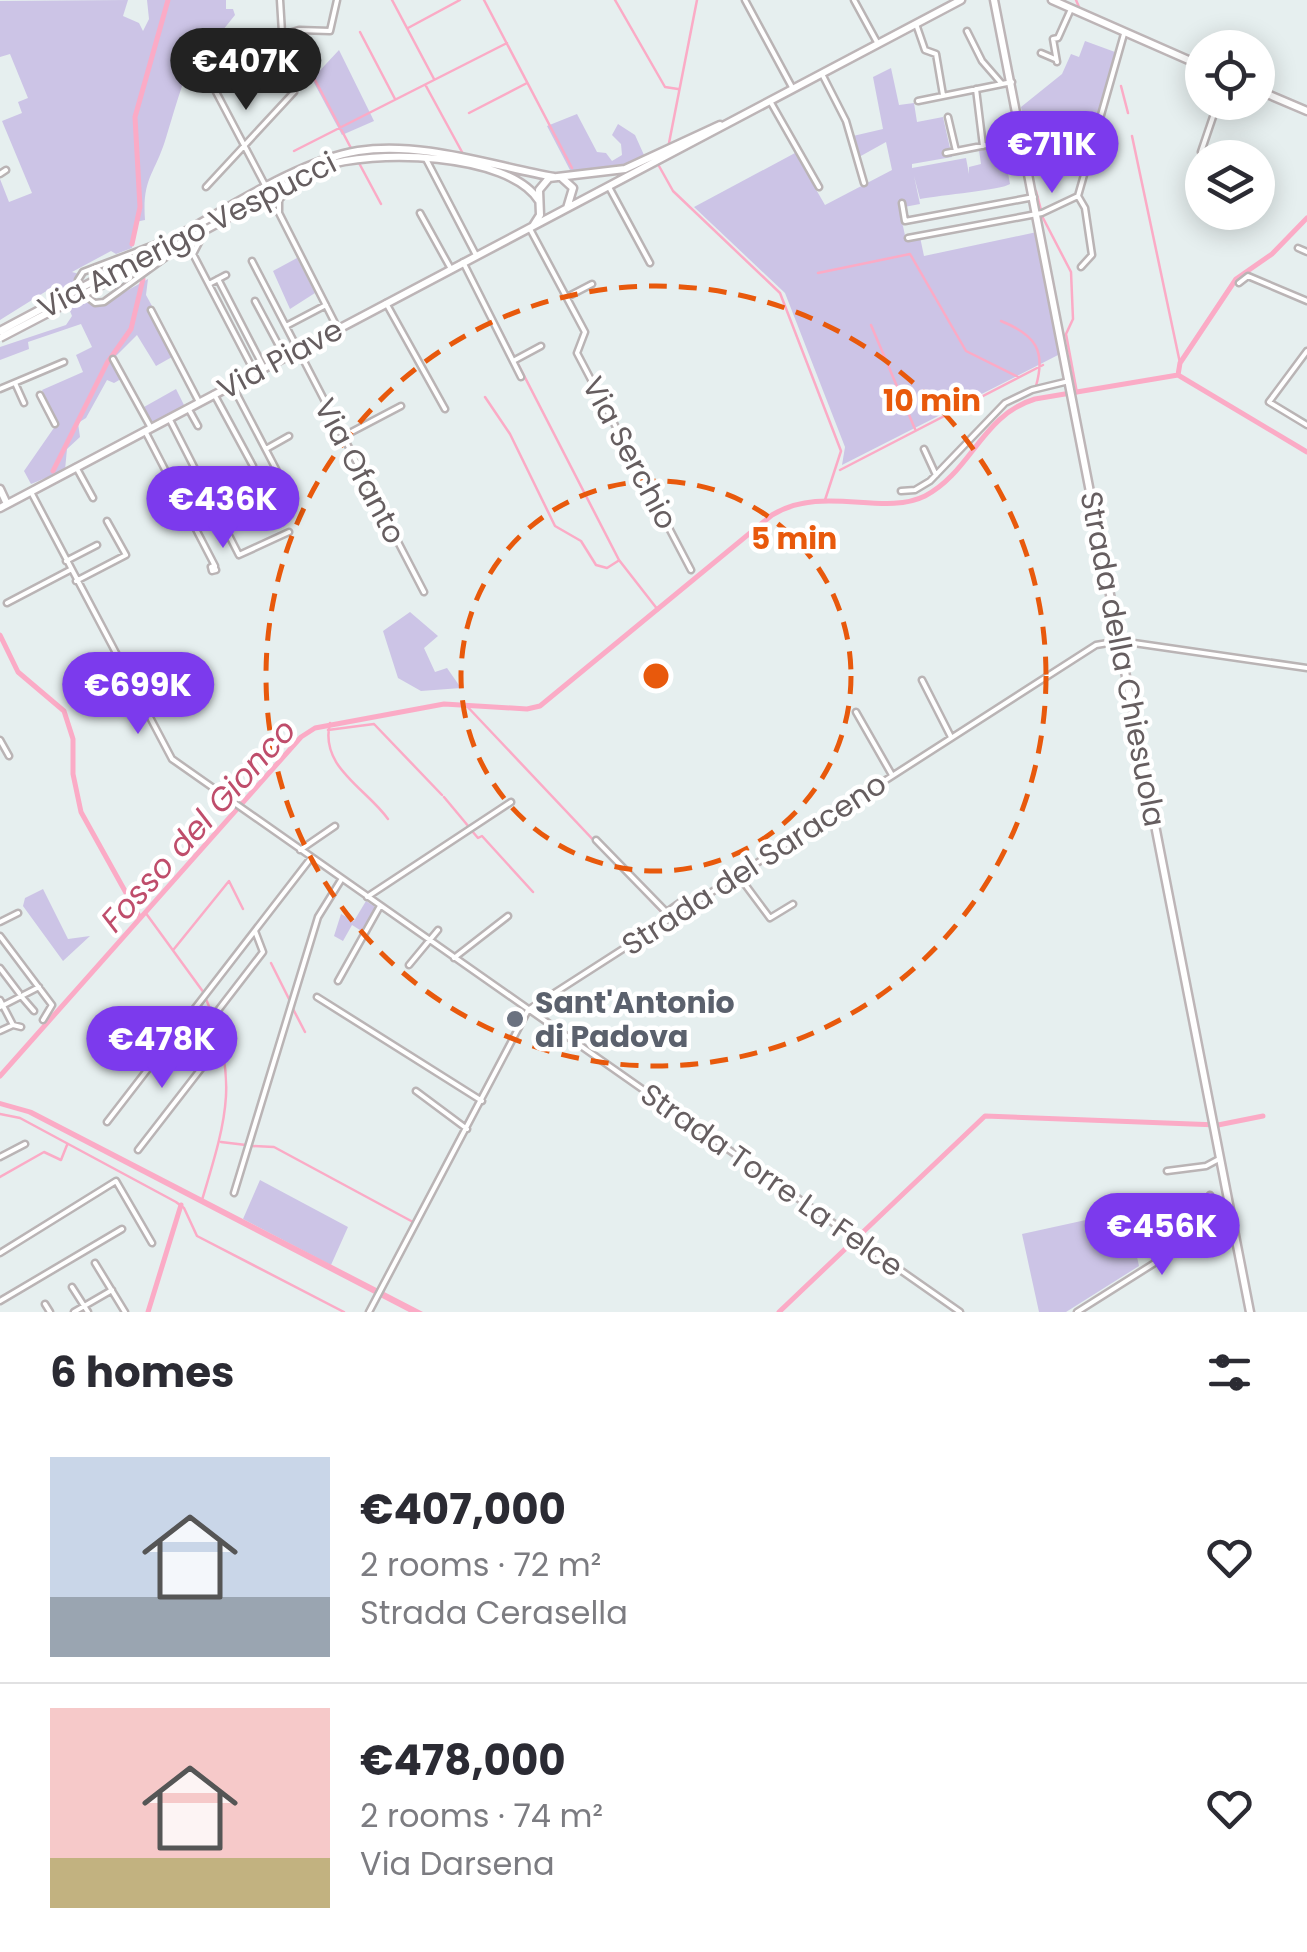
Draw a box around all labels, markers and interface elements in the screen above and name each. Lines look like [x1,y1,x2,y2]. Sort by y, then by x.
pin: €407K [176,28,316,113]
map controls [1185,30,1275,230]
button: locate [1185,30,1275,120]
text: €407K [192,38,300,83]
pin: €711K [982,111,1122,196]
text: €711K [1008,121,1096,166]
button: layers [1185,140,1275,230]
street label: Via Amerigo Vespucci [30,141,344,329]
street label: Via Piave [210,308,350,410]
street label: Via Serchio [572,369,688,537]
text: 10 min [883,379,981,422]
street label: Via Ofanto [304,391,416,551]
pin: €436K [153,466,293,551]
text: €436K [168,476,278,521]
street label: Strada della Chiesuola [1069,488,1177,830]
text: 5 min [751,517,837,560]
pin: €699K [68,652,208,737]
centre of rings [638,658,674,694]
text: €699K [84,662,192,707]
water label: Fosso del Gionco [90,709,306,941]
street label: Strada del Saraceno [613,762,895,966]
place label: Sant'Antonio di Padova [535,981,735,1058]
pin: €478K [92,1006,232,1091]
marker: Sant'Antonio di Padova [504,1008,526,1030]
text: €478K [108,1016,216,1061]
street label: Strada Torre La Felce [632,1073,912,1287]
pin: €456K [1092,1193,1232,1278]
text: €456K [1107,1203,1217,1248]
text: 6 homes [50,1343,235,1402]
icon: filters [1202,1345,1257,1400]
text: €407,000 [360,1480,566,1539]
icon: home [130,1497,250,1617]
icon: heart [1202,1530,1257,1585]
text: 2 rooms · 72 m² [360,1542,601,1587]
text: Strada Cerasella [360,1590,628,1635]
text: €478,000 [360,1731,566,1790]
icon: home [130,1748,250,1868]
icon: heart [1202,1781,1257,1836]
text: 2 rooms · 74 m² [360,1793,603,1838]
text: Via Darsena [360,1841,555,1886]

